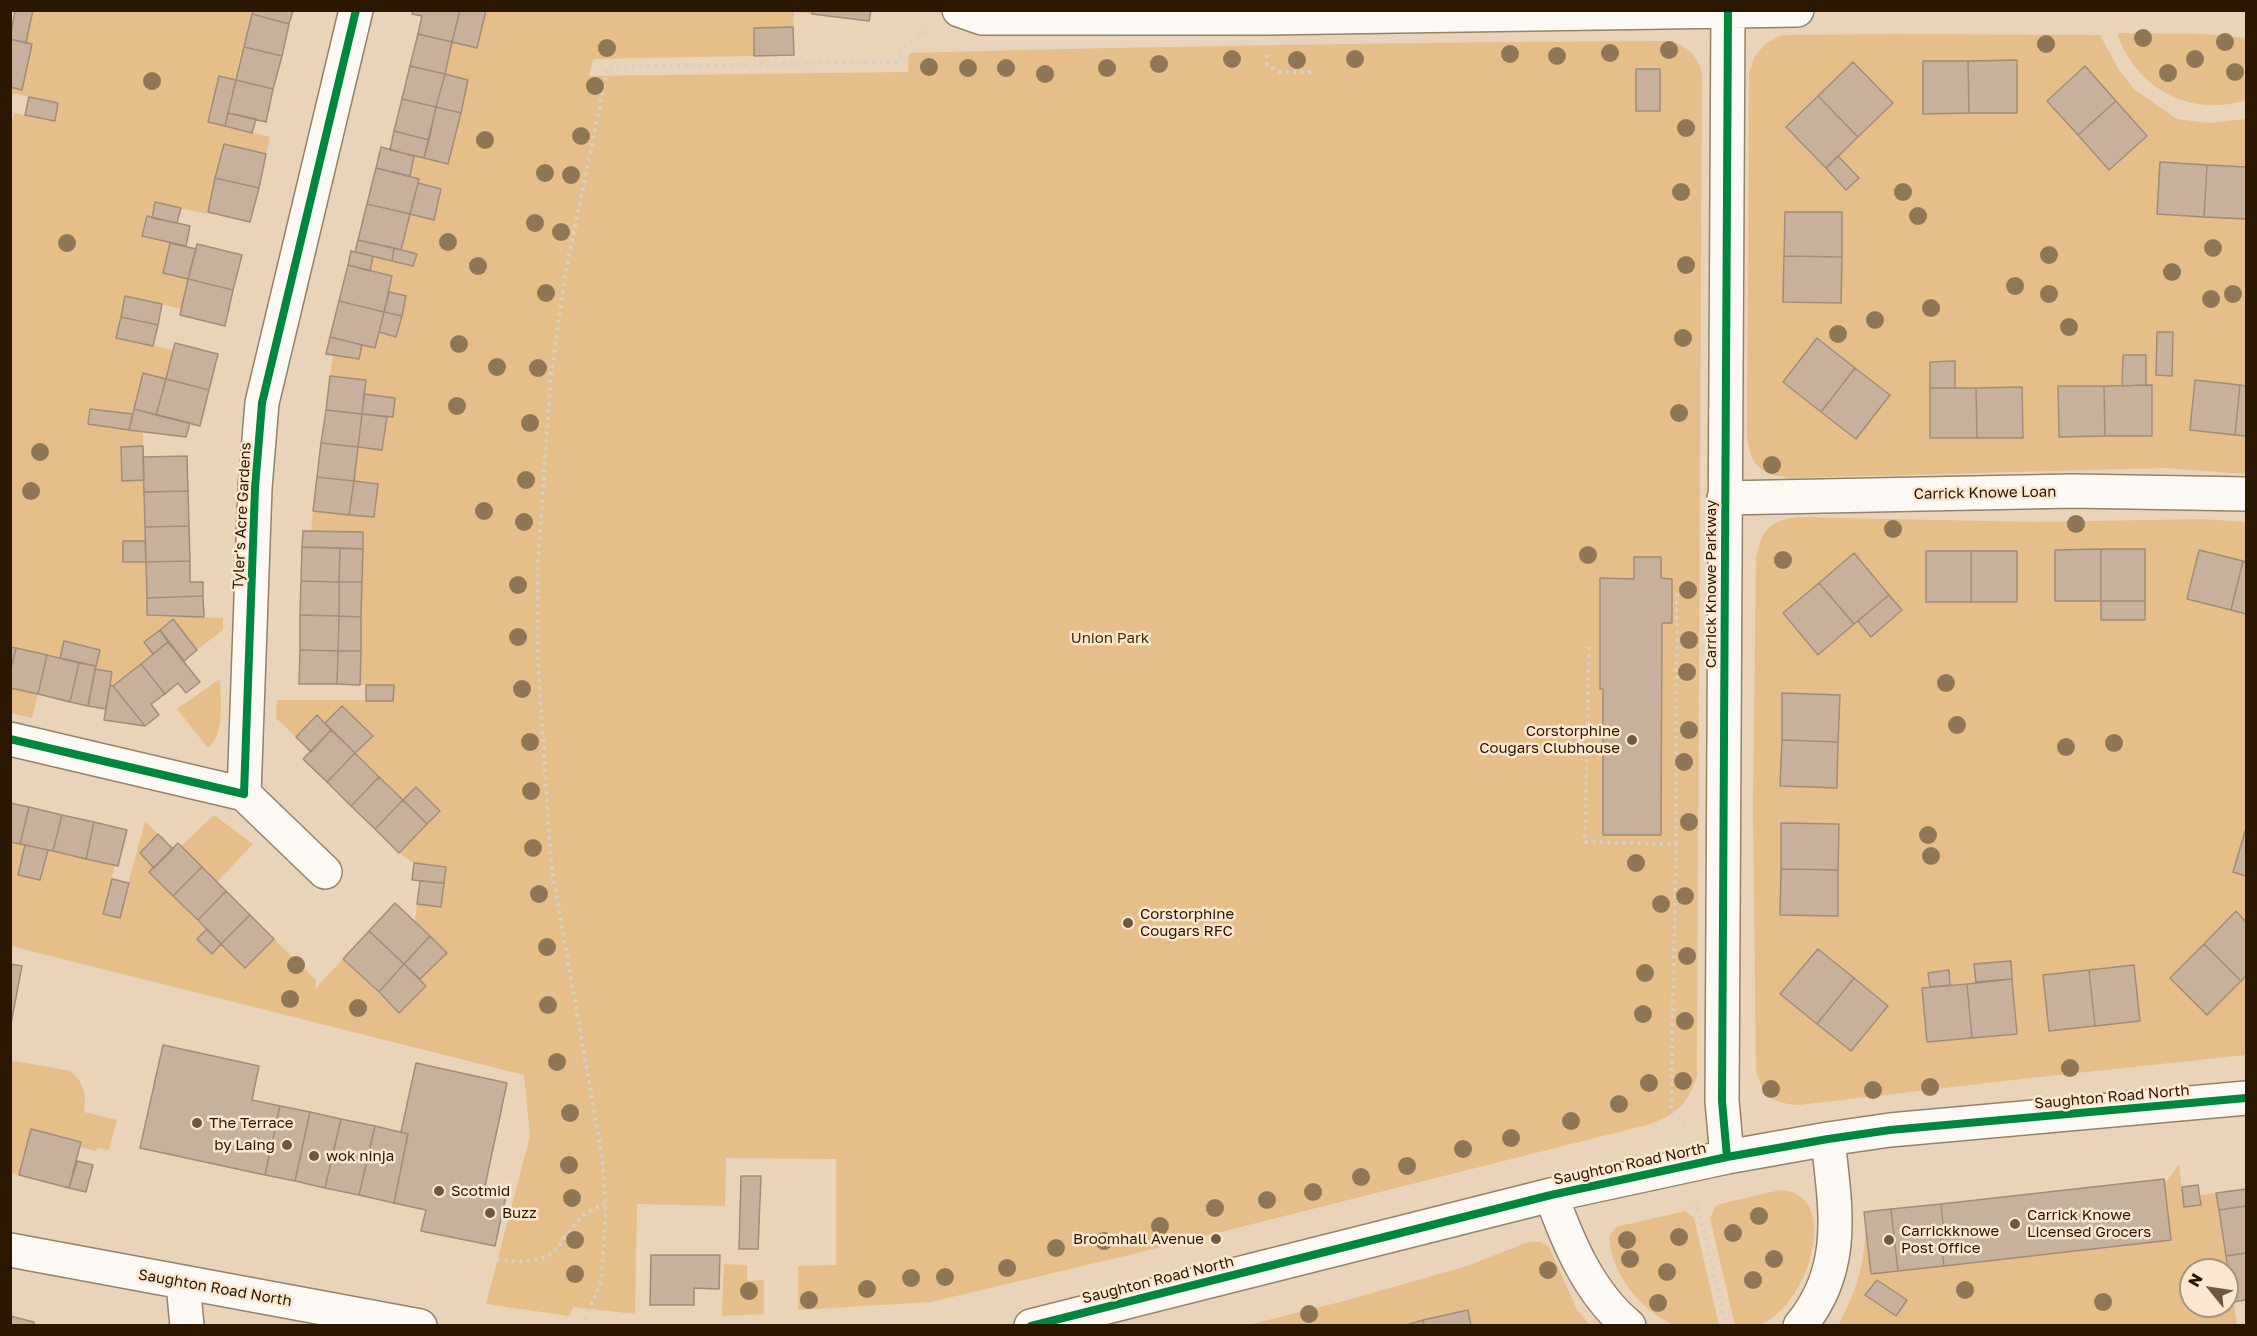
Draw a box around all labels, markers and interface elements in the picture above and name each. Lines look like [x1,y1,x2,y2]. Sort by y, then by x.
street label: Tyler's Acre Gardens [229,442,255,590]
street label: Carrick Knowe Loan [1913,483,2057,503]
street label: Carrick Knowe Parkway [1702,500,1720,668]
park label: Union Park [1071,629,1149,647]
place label: Corstorphine Cougars Clubhouse [1479,722,1620,757]
marker: Corstorphine Cougars Clubhouse [1625,733,1639,747]
place label: Corstorphine Cougars RFC [1140,905,1234,940]
marker: Corstorphine Cougars RFC [1121,916,1135,930]
street label: Saughton Road North [2034,1081,2190,1113]
place label: The Terrace [209,1114,294,1132]
marker: The Terrace [190,1116,204,1130]
place label: by Laing [214,1136,275,1154]
marker: by Laing [280,1138,294,1152]
street label: Saughton Road North [1552,1139,1708,1189]
place label: wok ninja [326,1147,394,1165]
marker: wok ninja [307,1149,321,1163]
place label: Scotmid [451,1182,510,1200]
marker: Scotmid [432,1184,446,1198]
place label: Buzz [502,1204,537,1222]
marker: Buzz [483,1206,497,1220]
place label: Carrick Knowe Licensed Grocers [2027,1206,2151,1241]
marker: Carrick Knowe Licensed Grocers [2008,1217,2022,1231]
place label: Carrickknowe Post Office [1901,1222,1999,1257]
place label: Broomhall Avenue [1073,1230,1204,1248]
marker: Broomhall Avenue [1209,1232,1223,1246]
marker: Carrickknowe Post Office [1882,1233,1896,1247]
street label: Saughton Road North [1080,1252,1236,1308]
north arrow [2179,1258,2239,1318]
street label: Saughton Road North [137,1266,293,1310]
text: N [2183,1270,2207,1290]

